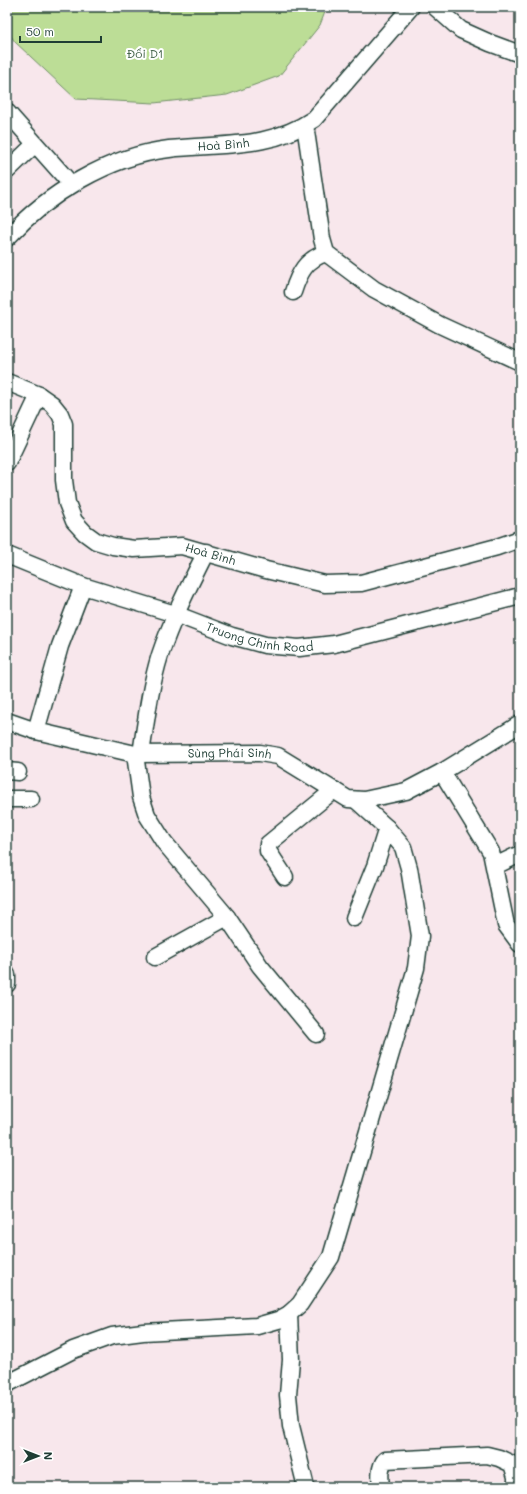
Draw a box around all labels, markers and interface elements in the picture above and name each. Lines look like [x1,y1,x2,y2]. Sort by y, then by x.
scale bar [20,18,101,44]
text: 50 m [26,23,54,39]
park label: Đồi D1 [127,45,163,61]
street label: Hoà Bình [197,134,250,154]
street label: Hoà Bình [184,538,238,568]
street label: Truong Chinh Road [204,618,314,655]
street label: Sùng Phái Sinh [188,744,273,762]
north arrow [18,1436,58,1476]
text: N [41,1452,56,1460]

